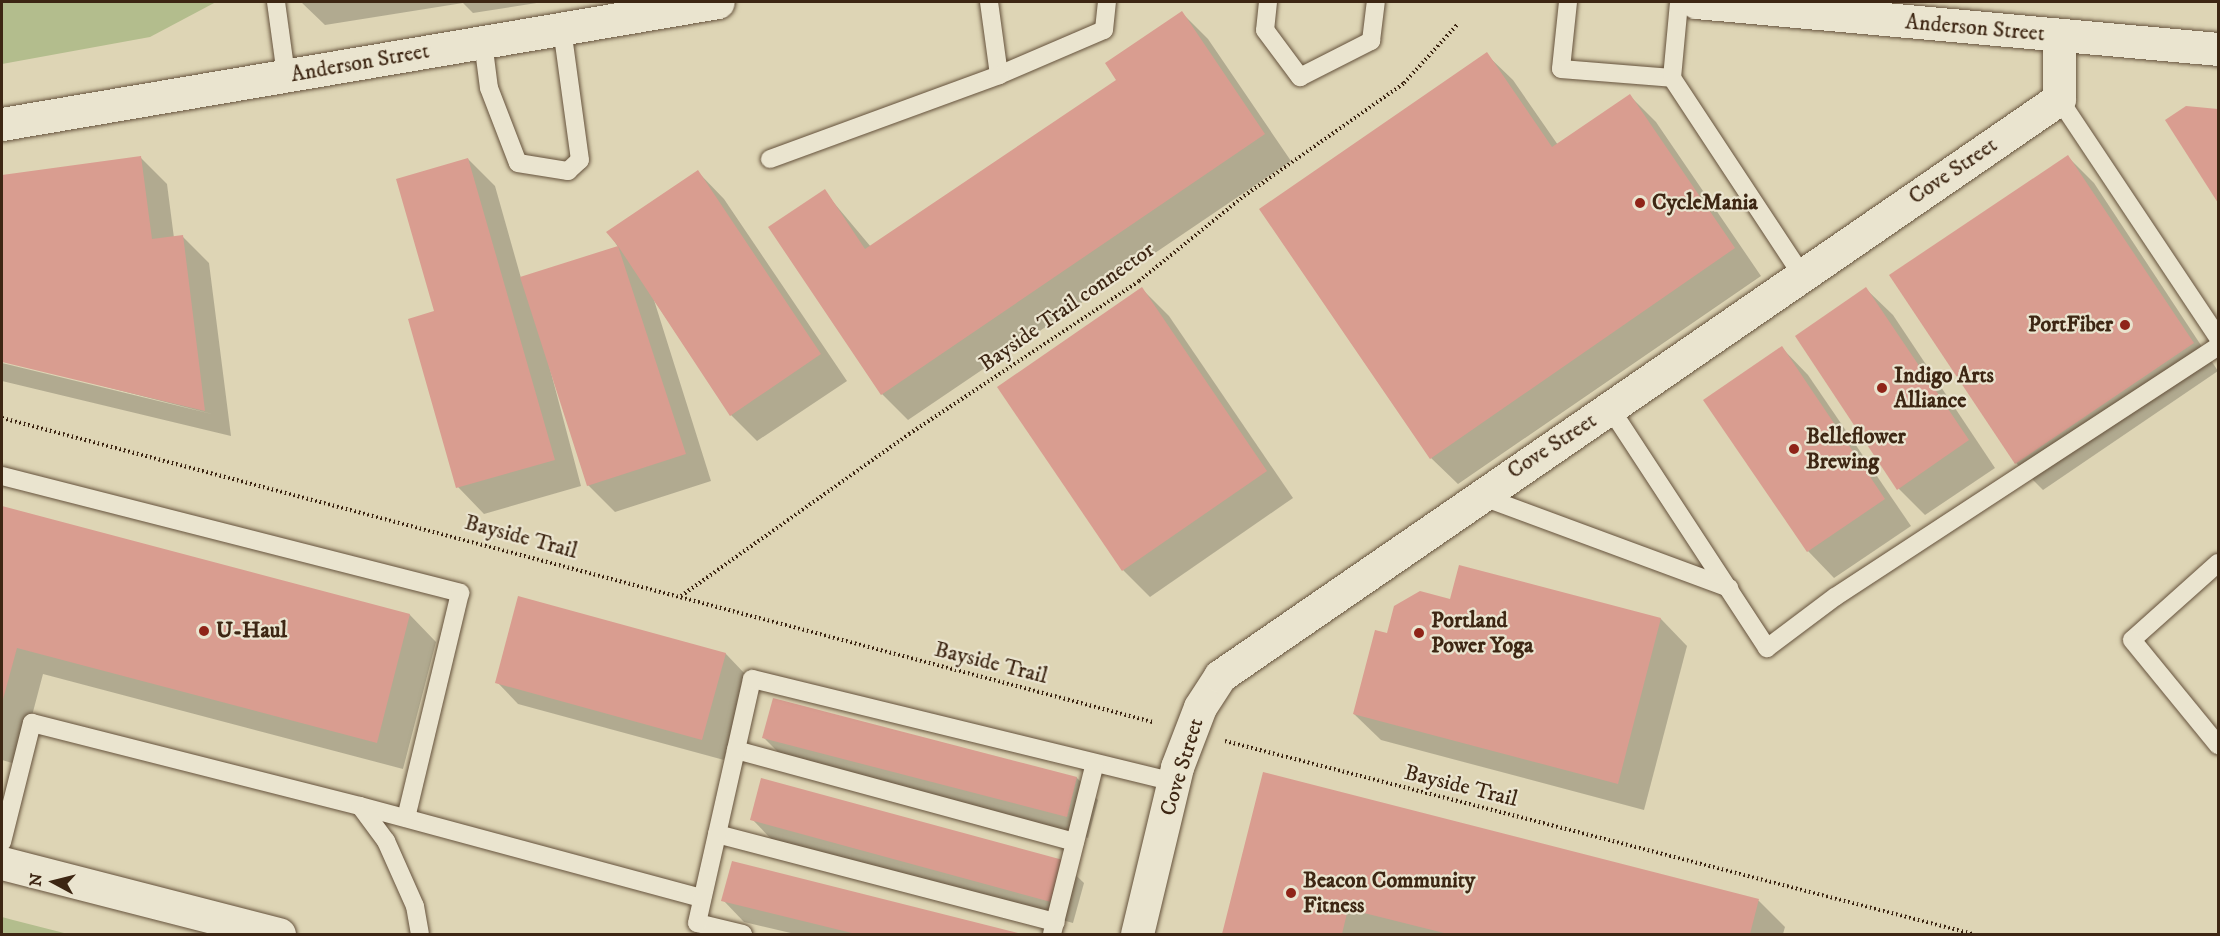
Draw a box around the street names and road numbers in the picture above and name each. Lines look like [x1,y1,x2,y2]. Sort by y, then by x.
street label: Anderson Street [1904,9,2046,47]
street label: Anderson Street [289,38,431,88]
street label: Cove Street [1904,132,2002,210]
street label: Bayside Trail connector [974,237,1160,377]
street label: Cove Street [1503,407,1601,485]
street label: Bayside Trail [462,509,580,565]
street label: Bayside Trail [932,636,1050,690]
street label: Cove Street [1155,715,1209,819]
street label: Bayside Trail [1402,759,1520,813]

